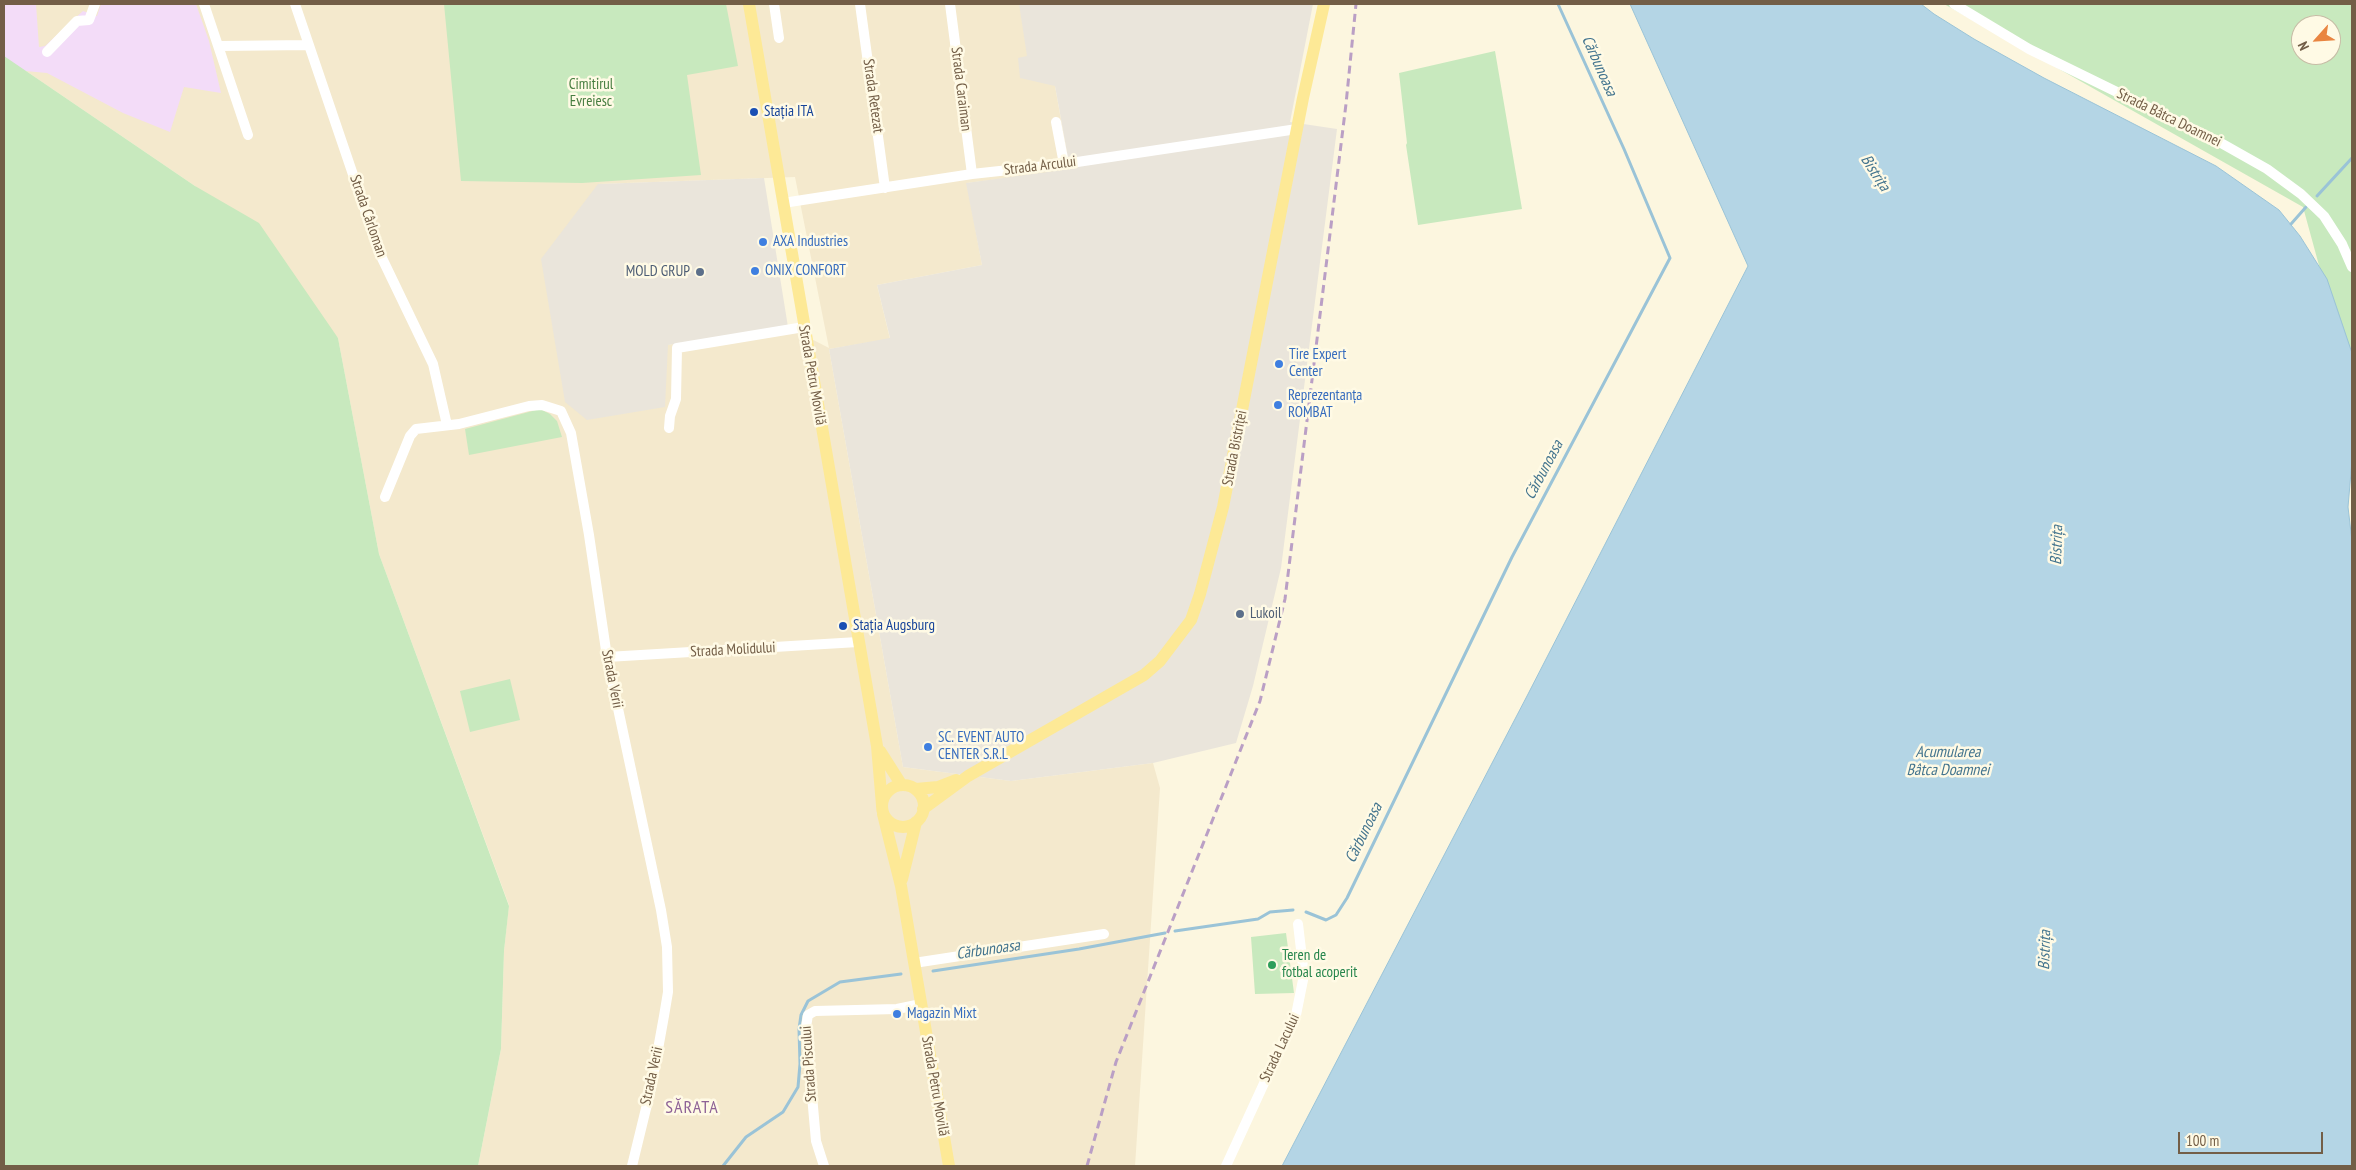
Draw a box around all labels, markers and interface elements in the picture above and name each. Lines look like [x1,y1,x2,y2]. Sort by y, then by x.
north arrow [2291,15,2341,65]
water label: Cărbunoasa [1577,33,1621,99]
text: N [2294,39,2313,53]
street label: Strada Caraiman [947,46,975,132]
street label: Strada Retezat [859,58,887,134]
park label: Cimitirul Evreiesc [569,76,613,111]
street label: Strada Bâtca Doamnei [2114,85,2224,151]
place label: Stația ITA [764,103,814,121]
marker: Stația ITA [748,106,760,118]
water label: Bistrița [1856,151,1894,195]
street label: Strada Arcului [1003,153,1077,179]
street label: Strada Cârloman [346,173,390,259]
place label: AXA Industries [773,233,848,251]
marker: AXA Industries [757,236,769,248]
place label: ONIX CONFORT [765,262,846,280]
place label: MOLD GRUP [626,263,690,281]
marker: ONIX CONFORT [749,265,761,277]
marker: MOLD GRUP [694,266,706,278]
street label: Strada Petru Movilă [794,324,830,426]
place label: Tire Expert Center [1289,346,1346,381]
marker: Tire Expert Center [1273,358,1285,370]
place label: Reprezentanța ROMBAT [1288,387,1362,422]
marker: Reprezentanța ROMBAT [1272,399,1284,411]
street label: Strada Bistriței [1219,409,1251,487]
water label: Cărbunoasa [1520,437,1568,503]
water label: Bistrița [2047,525,2067,565]
place label: Lukoil [1250,605,1281,623]
marker: Lukoil [1234,608,1246,620]
place label: Stația Augsburg [853,617,935,635]
marker: Stația Augsburg [837,620,849,632]
street label: Strada Molidului [690,639,776,661]
street label: Strada Verii [598,648,626,710]
place label: SC. EVENT AUTO CENTER S.R.L [938,729,1024,764]
marker: SC. EVENT AUTO CENTER S.R.L [922,741,934,753]
water label: Acumularea Bâtca Doamnei [1907,742,1989,780]
water label: Cărbunoasa [1341,800,1387,866]
water label: Bistrița [2035,930,2055,970]
water label: Cărbunoasa [955,936,1021,964]
place label: Teren de fotbal acoperit [1282,947,1357,982]
marker: Teren de fotbal acoperit [1266,959,1278,971]
place label: Magazin Mixt [907,1005,977,1023]
marker: Magazin Mixt [891,1008,903,1020]
street label: Strada Lacului [1256,1011,1304,1085]
street label: Strada Piscului [797,1025,821,1103]
street label: Strada Petru Movilă [917,1035,953,1137]
street label: Strada Verii [637,1045,667,1107]
district label: SĂRATA [664,1097,720,1119]
scale bar [2181,1122,2326,1154]
text: 100 m [2186,1131,2219,1150]

